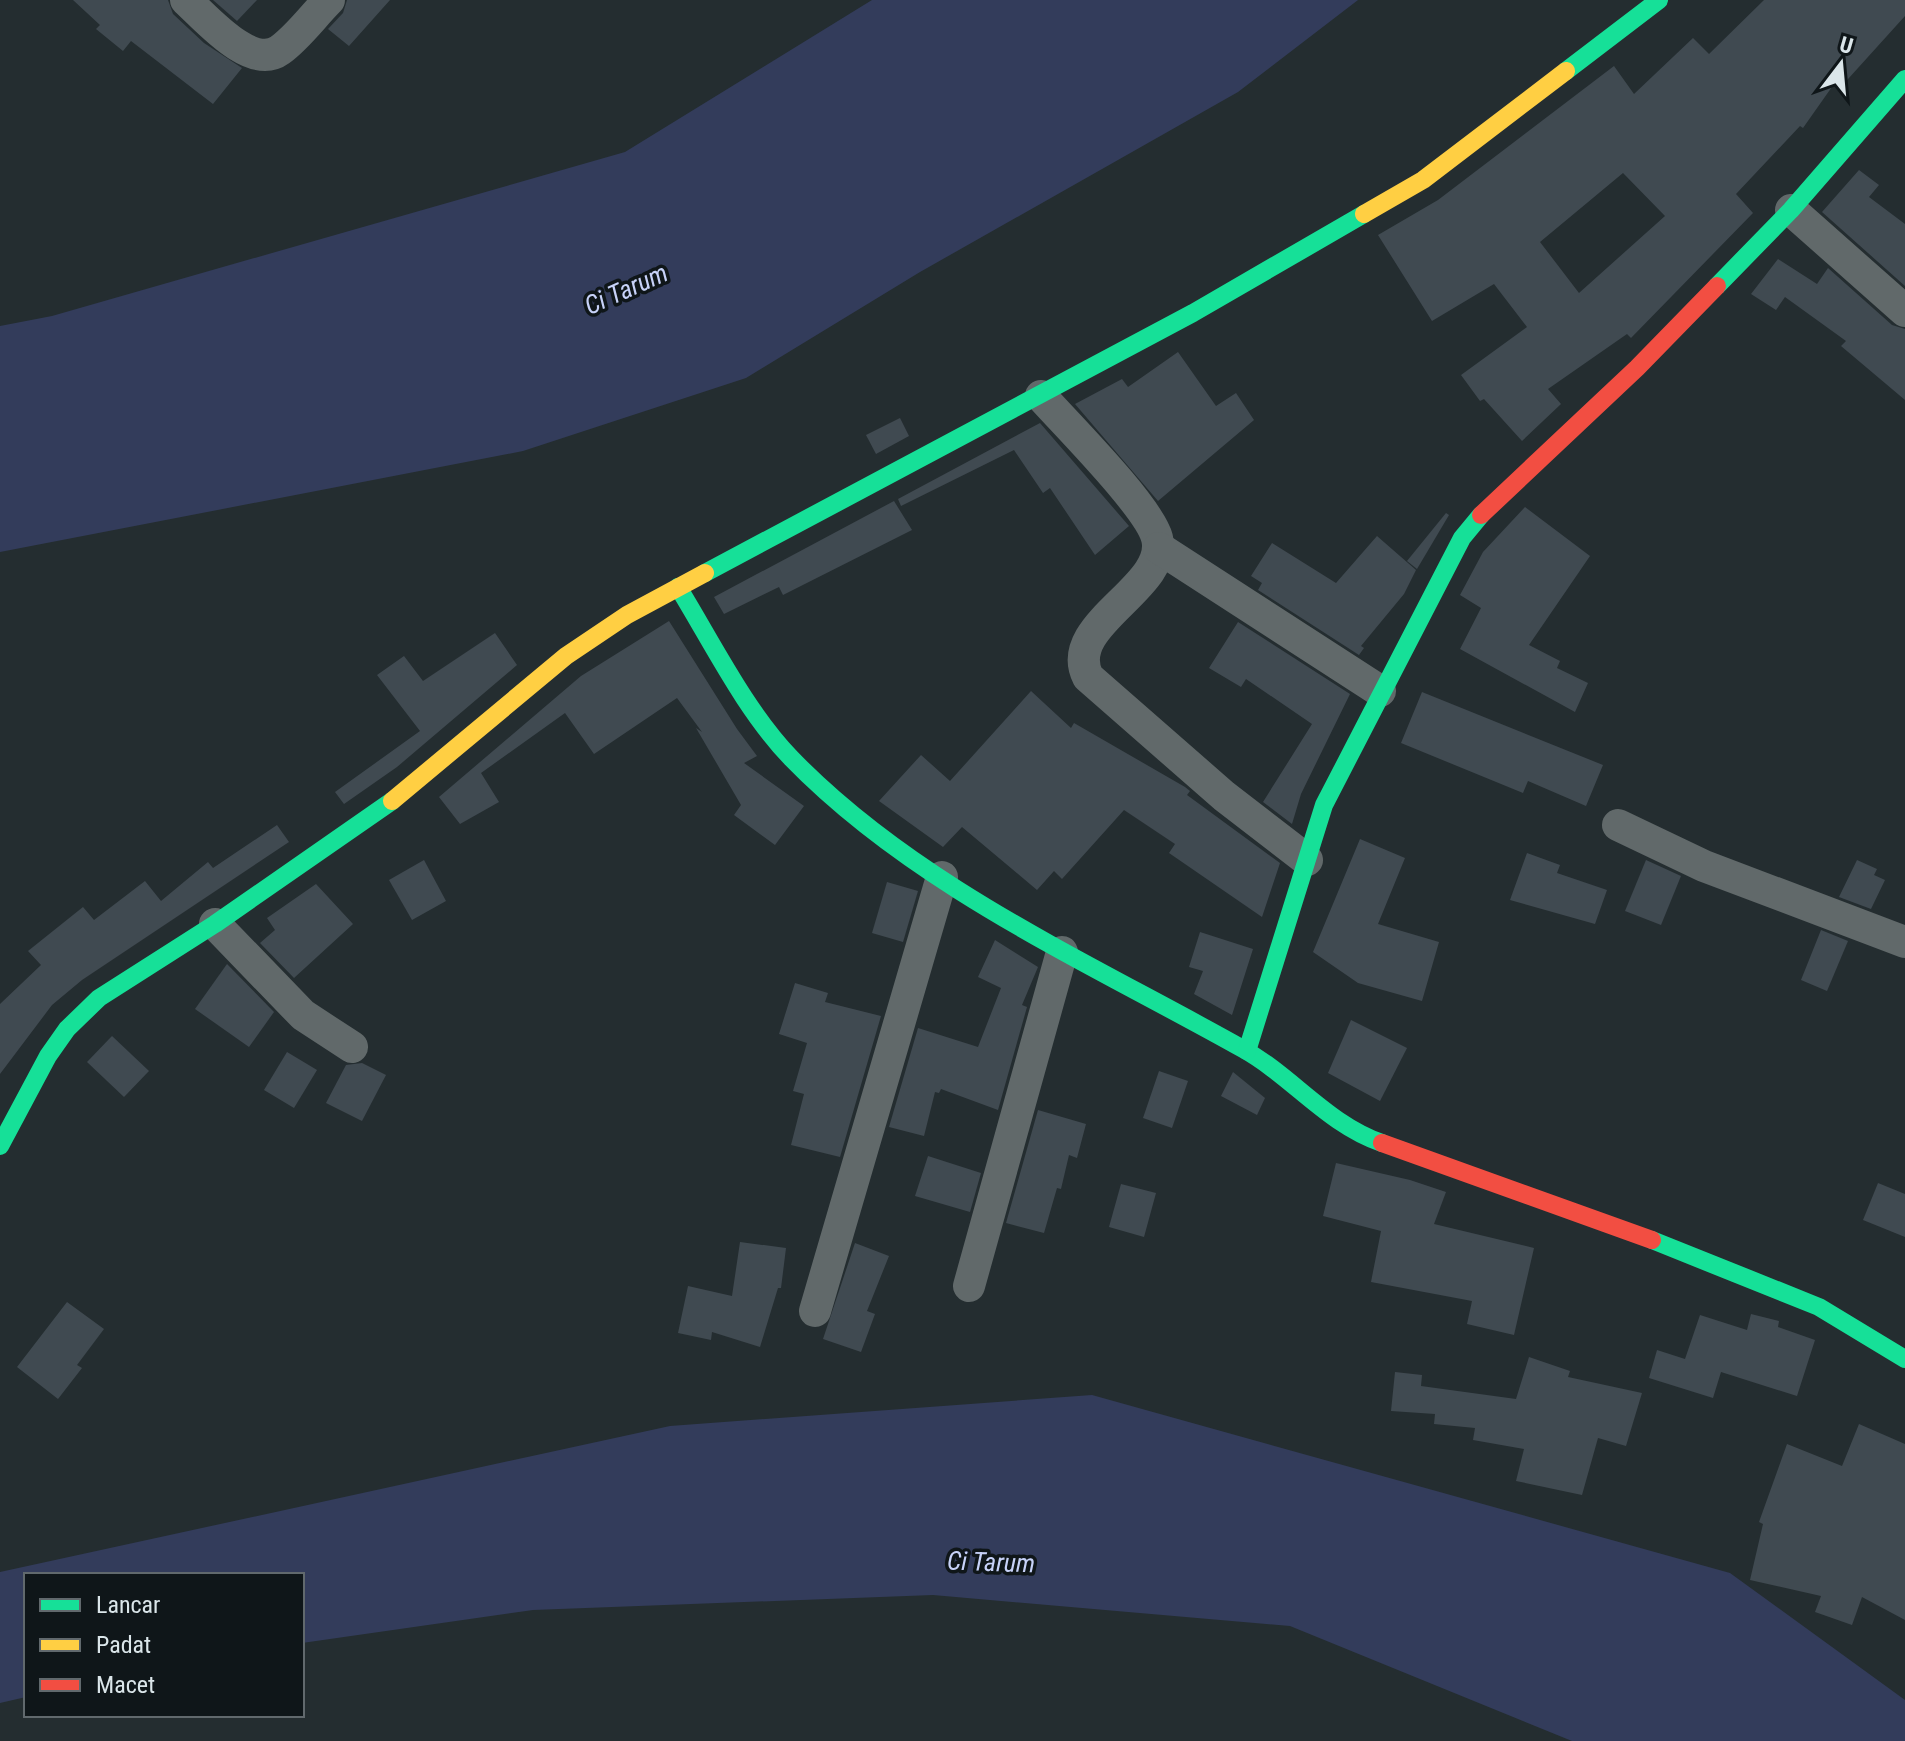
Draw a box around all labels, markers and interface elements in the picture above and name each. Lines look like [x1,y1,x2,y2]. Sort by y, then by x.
north arrow [1801,24,1881,104]
text: U [1837,32,1856,59]
water label: Ci Tarum [580,257,672,321]
water label: Ci Tarum [946,1545,1036,1579]
legend [24,1573,304,1717]
text: Lancar [96,1591,160,1619]
text: Padat [96,1631,151,1659]
text: Macet [96,1671,155,1699]

